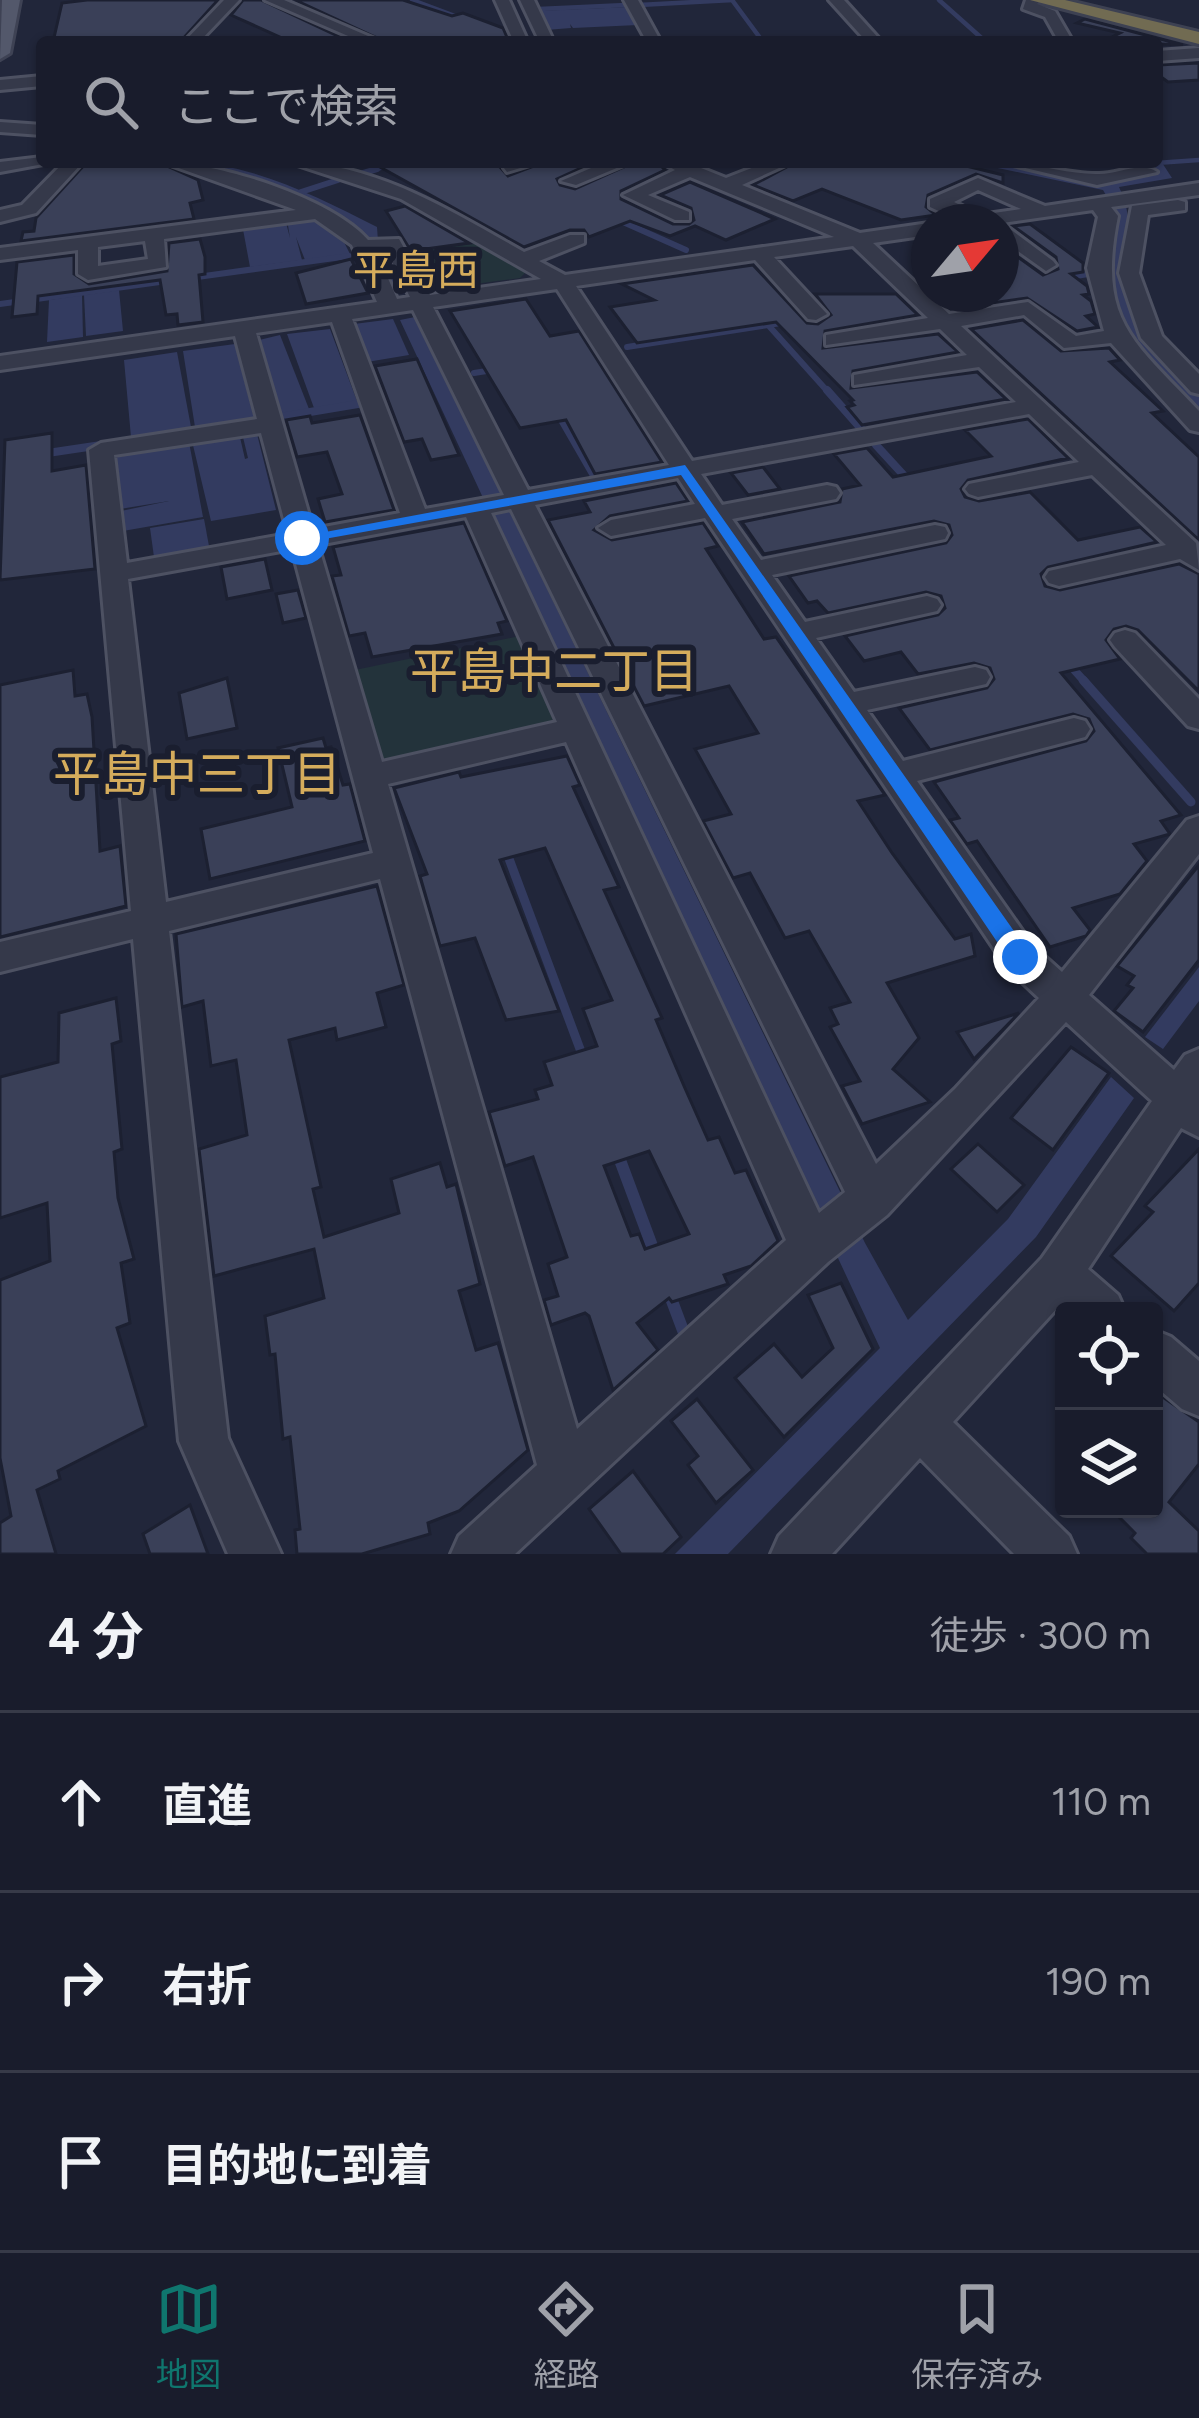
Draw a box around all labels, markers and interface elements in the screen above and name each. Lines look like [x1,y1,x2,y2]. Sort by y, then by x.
search box [36,36,1163,168]
icon: search [78,69,144,135]
text: ここで検索 [174,79,399,133]
north arrow [911,204,1019,312]
district label: 平島西 [353,245,479,296]
route start [275,511,329,565]
district label: 平島中二丁目 [410,642,698,700]
district label: 平島中三丁目 [53,745,341,803]
route end [993,930,1047,984]
map controls [1055,1302,1163,1518]
button: locate [1055,1302,1163,1410]
button: layers [1055,1410,1163,1518]
text: 4 分 [48,1606,143,1667]
text: 徒歩 · 300 m [930,1612,1151,1659]
icon: ahead [48,1769,114,1835]
text: 直進 [162,1778,252,1832]
text: 110 m [1051,1778,1151,1825]
icon: right [48,1949,114,2015]
text: 右折 [162,1958,252,2012]
text: 190 m [1045,1958,1151,2005]
icon: arrive [48,2129,114,2195]
text: 目的地に到着 [162,2138,432,2192]
tab: 地図 [156,2276,222,2396]
tab: 経路 [533,2276,599,2396]
tab: 保存済み [911,2276,1043,2396]

